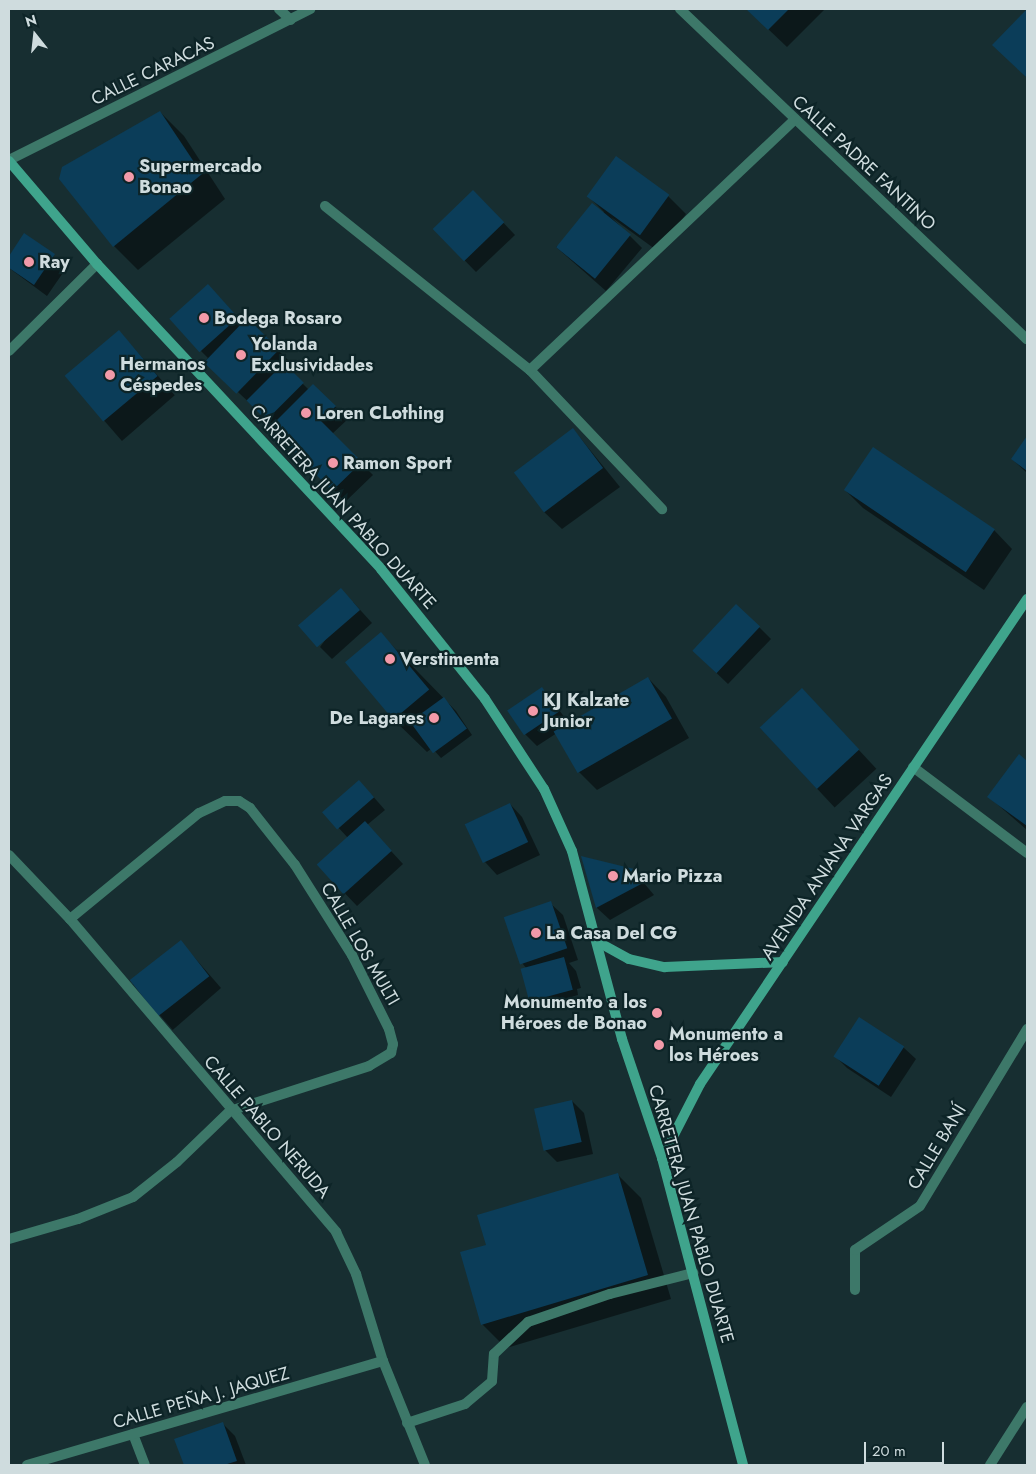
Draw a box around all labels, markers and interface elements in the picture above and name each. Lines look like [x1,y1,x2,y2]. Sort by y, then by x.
text: N [23,9,39,32]
north arrow [10,10,60,60]
street label: CALLE CARACAS [88,32,218,110]
street label: CALLE PADRE FANTINO [788,91,940,235]
place label: Supermercado Bonao [139,156,262,198]
marker: Supermercado Bonao [123,171,135,183]
place label: Ray [39,251,70,273]
marker: Ray [23,256,35,268]
place label: Bodega Rosaro [214,307,342,329]
marker: Bodega Rosaro [198,312,210,324]
place label: Yolanda Exclusividades [251,334,373,376]
marker: Yolanda Exclusividades [235,349,247,361]
place label: Hermanos Céspedes [120,354,205,396]
marker: Hermanos Céspedes [104,369,116,381]
street label: CARRETERA JUAN PABLO DUARTE [245,400,441,614]
place label: Loren CLothing [316,402,444,424]
marker: Loren CLothing [300,407,312,419]
place label: Ramon Sport [343,452,452,474]
marker: Ramon Sport [327,457,339,469]
place label: Verstimenta [400,648,499,670]
marker: Verstimenta [384,653,396,665]
place label: KJ Kalzate Junior [543,690,629,732]
marker: KJ Kalzate Junior [527,705,539,717]
place label: De Lagares [330,707,424,729]
marker: De Lagares [428,712,440,724]
street label: AVENIDA ANIANA VARGAS [757,770,897,964]
place label: Mario Pizza [623,865,722,887]
marker: Mario Pizza [607,870,619,882]
street label: CALLE LOS MULTI [316,879,404,1009]
place label: La Casa Del CG [546,922,677,944]
marker: La Casa Del CG [530,927,542,939]
place label: Monumento a los Héroes de Bonao [501,992,647,1034]
marker: Monumento a los Héroes de Bonao [651,1007,663,1019]
place label: Monumento a los Héroes [669,1024,783,1066]
marker: Monumento a los Héroes [653,1039,665,1051]
street label: CALLE PABLO NERUDA [199,1051,335,1203]
street label: CARRETERA JUAN PABLO DUARTE [644,1082,738,1346]
street label: CALLE BANÍ [903,1101,971,1193]
street label: CALLE PEÑA J. JAQUEZ [110,1362,292,1434]
scale bar [866,1432,946,1464]
text: 20 m [872,1440,906,1462]

